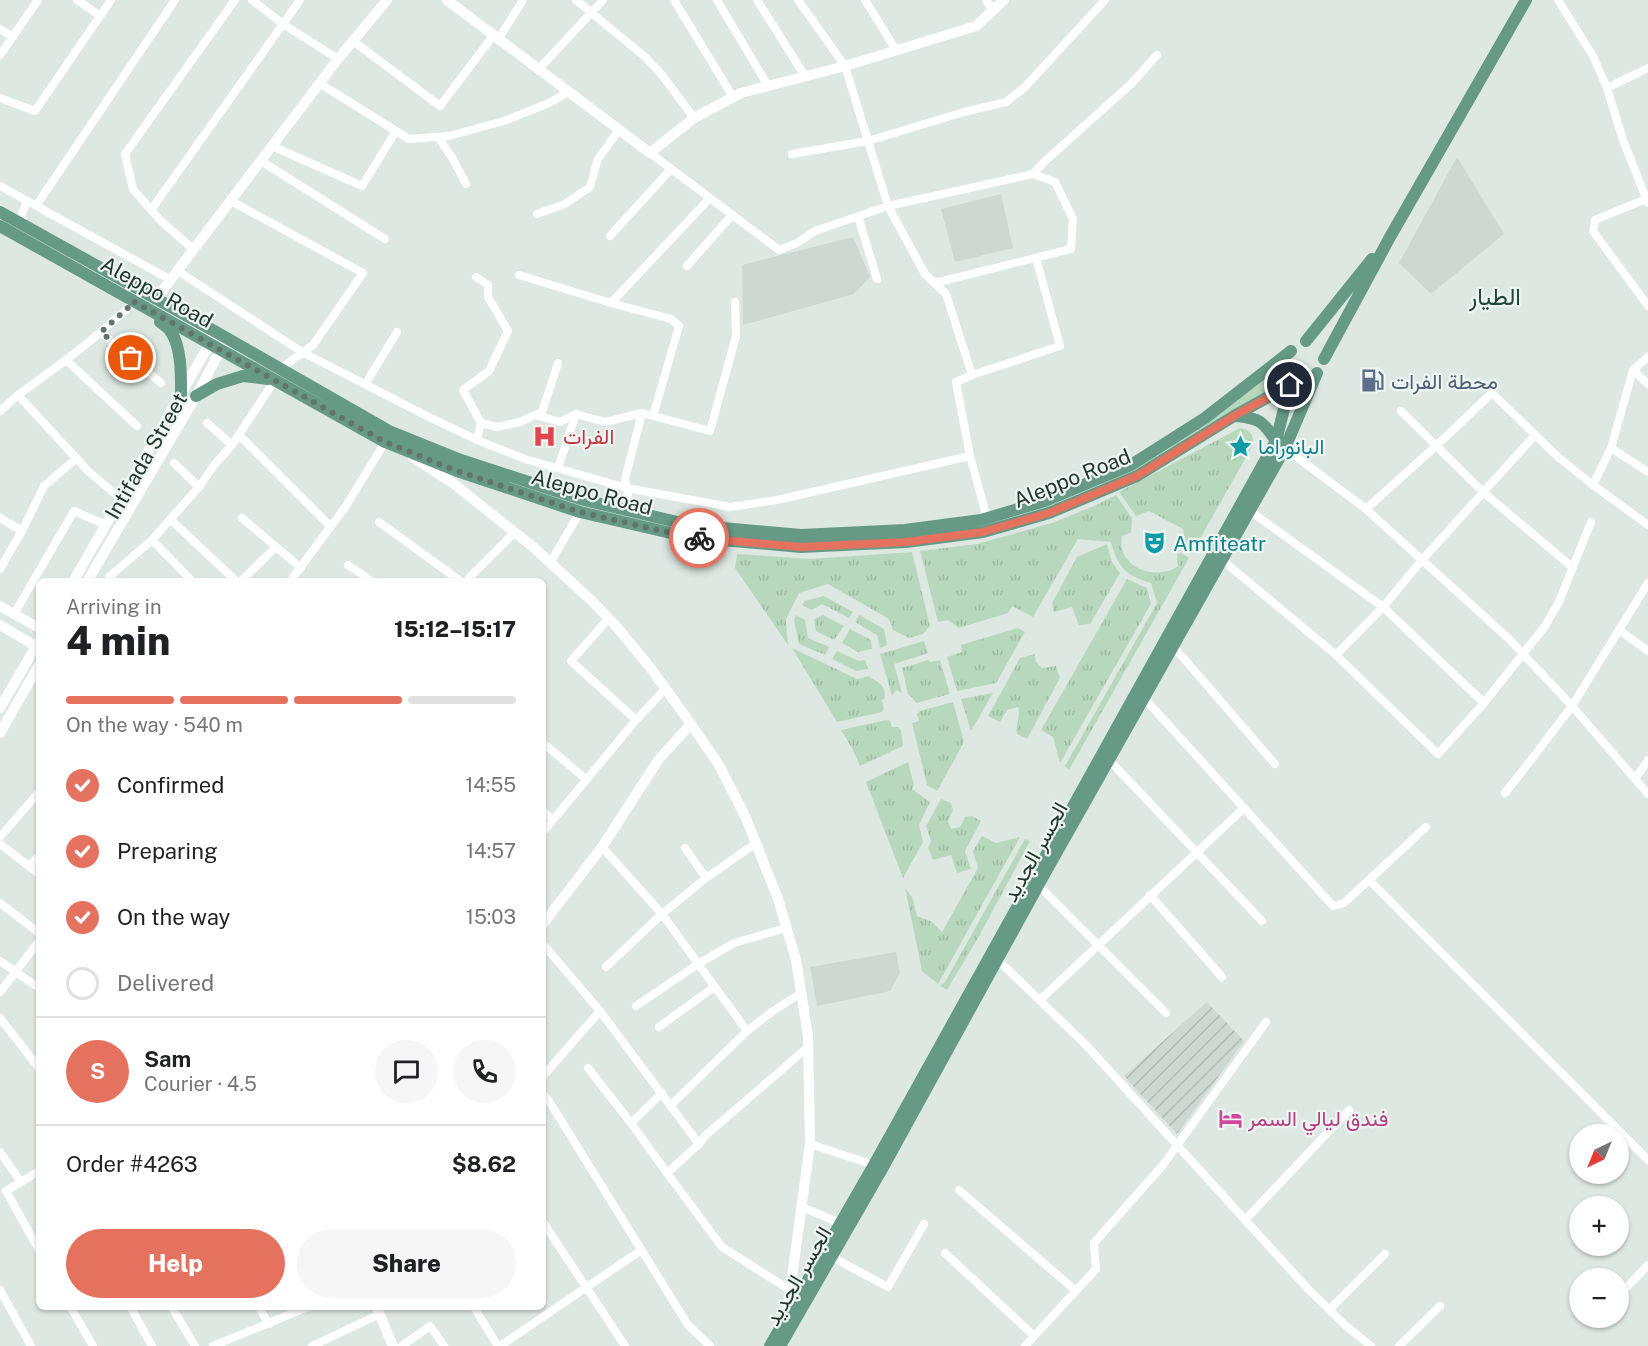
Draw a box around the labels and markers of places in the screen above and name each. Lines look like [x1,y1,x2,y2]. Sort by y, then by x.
pin [105,332,156,383]
pin [1264,359,1315,410]
fuel station icon: محطة الفرات [1360,368,1386,394]
place label: محطة الفرات [1391,369,1498,395]
hospital icon: الفرات [532,423,558,449]
place label: الفرات [563,424,614,450]
place icon: البانوراما [1227,433,1253,459]
place label: البانوراما [1258,434,1324,460]
theatre icon: Amfiteatr [1142,530,1168,556]
place label: Amfiteatr [1173,531,1266,556]
hotel icon: فندق ليالي السمر [1217,1105,1243,1131]
place label: فندق ليالي السمر [1247,1106,1388,1136]

